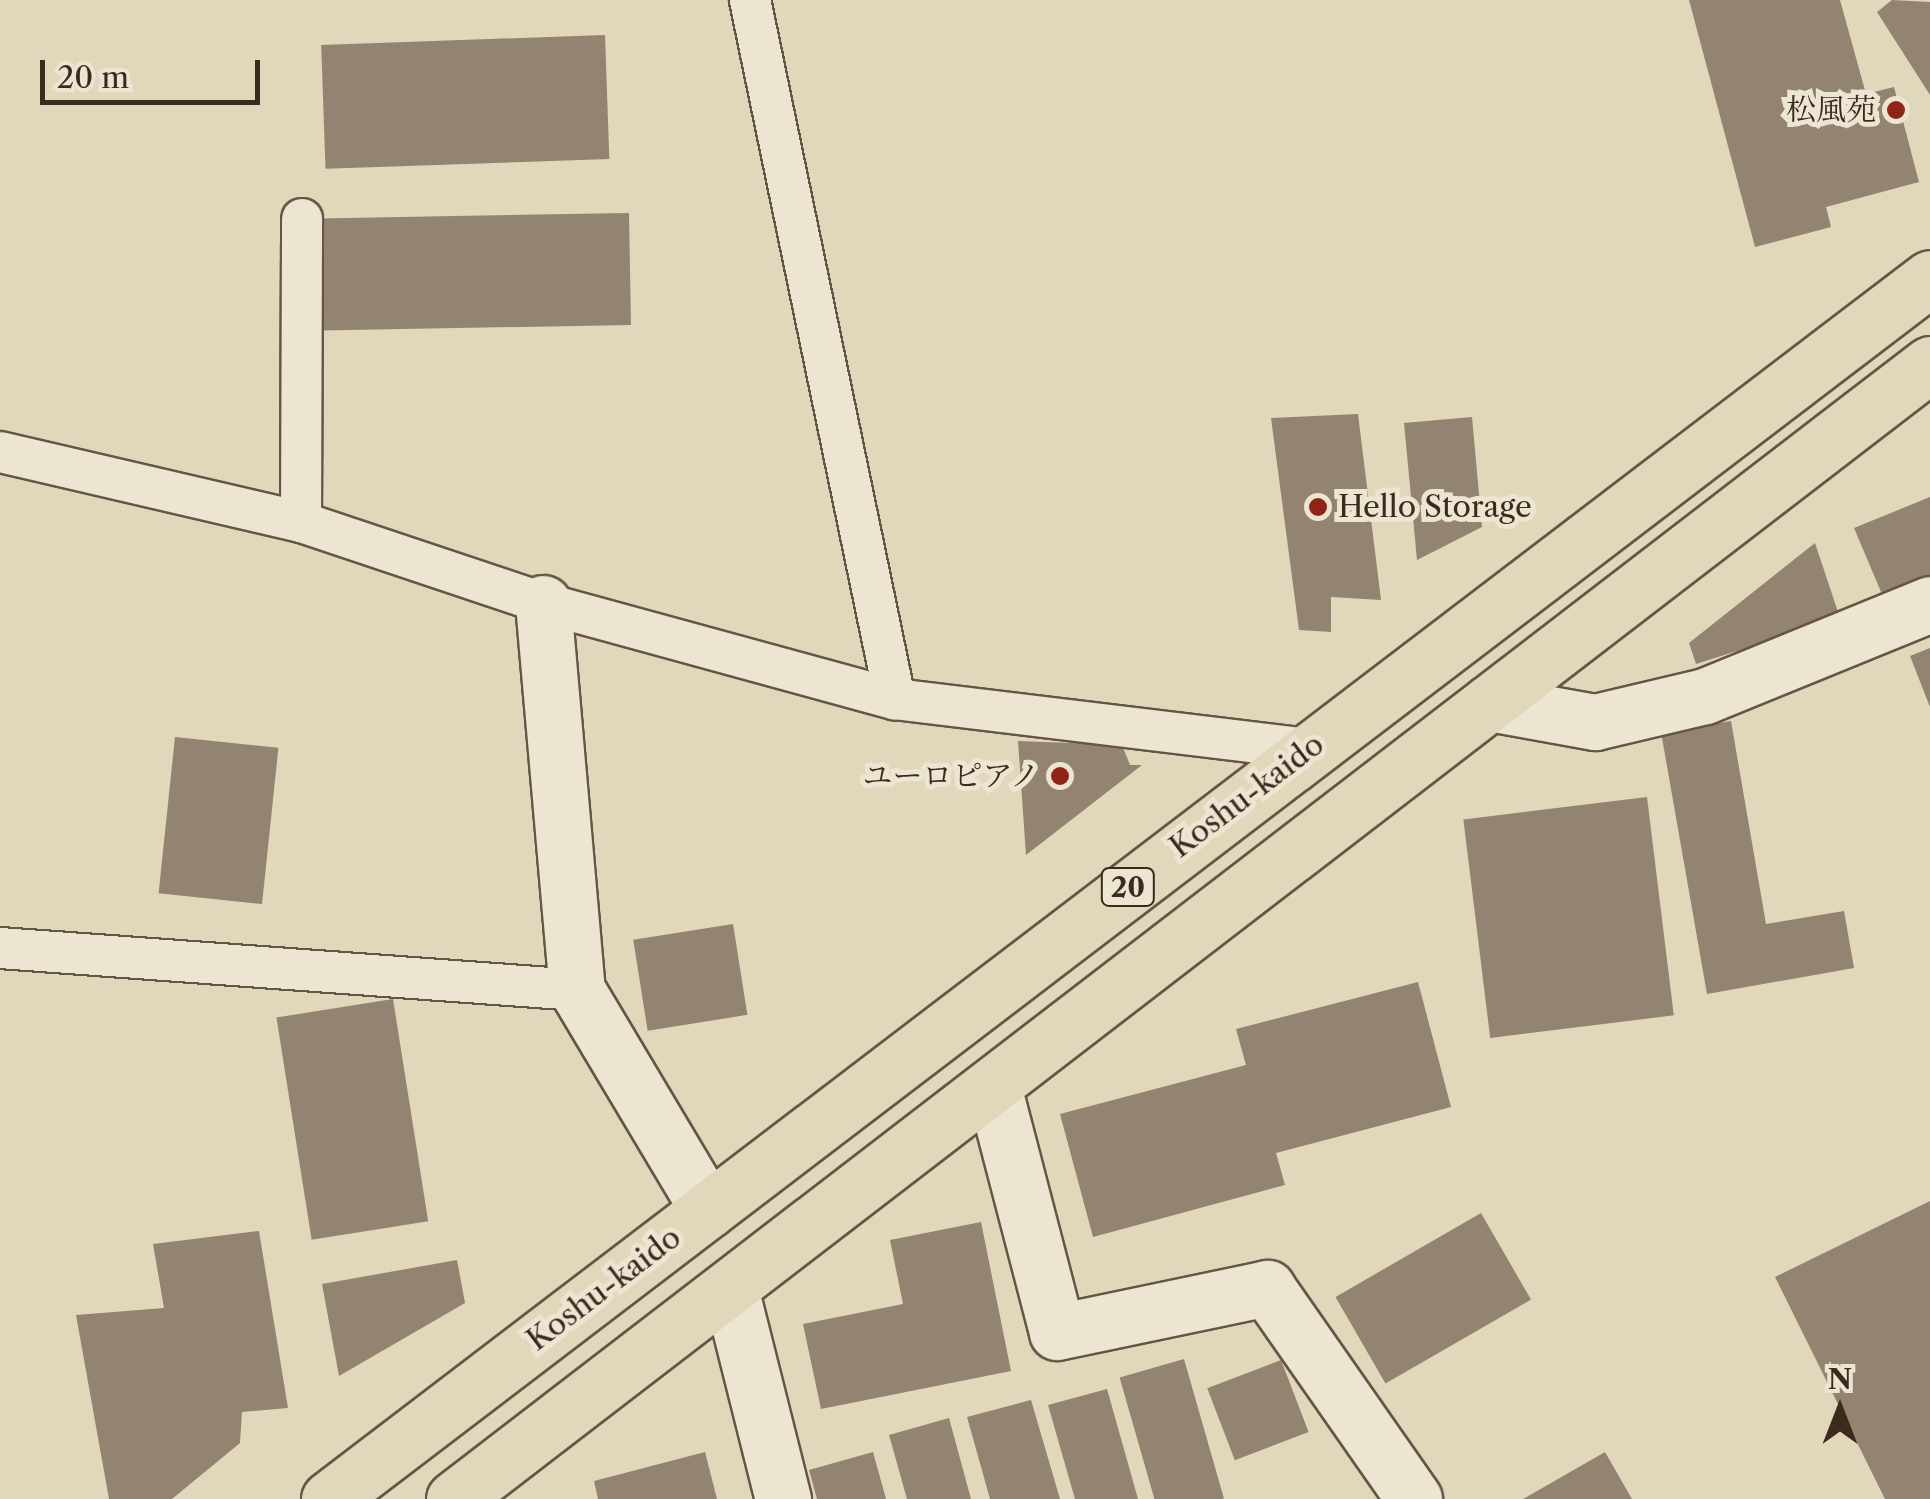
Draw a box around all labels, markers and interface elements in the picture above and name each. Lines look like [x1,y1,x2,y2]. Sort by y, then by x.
scale bar [45,40,265,102]
text: 20 m [57,59,129,96]
place label: 松風苑 [1786,92,1876,128]
marker: 松風苑 [1885,99,1907,121]
place label: Hello Storage [1338,489,1532,525]
marker: Hello Storage [1307,496,1329,518]
street label: Koshu-kaido [1163,727,1331,865]
place label: ユーロピアノ [860,758,1040,794]
marker: ユーロピアノ [1049,765,1071,787]
road number: 20 [1100,864,1156,910]
street label: Koshu-kaido [520,1220,688,1358]
north arrow [1790,1359,1890,1459]
text: N [1828,1362,1852,1396]

